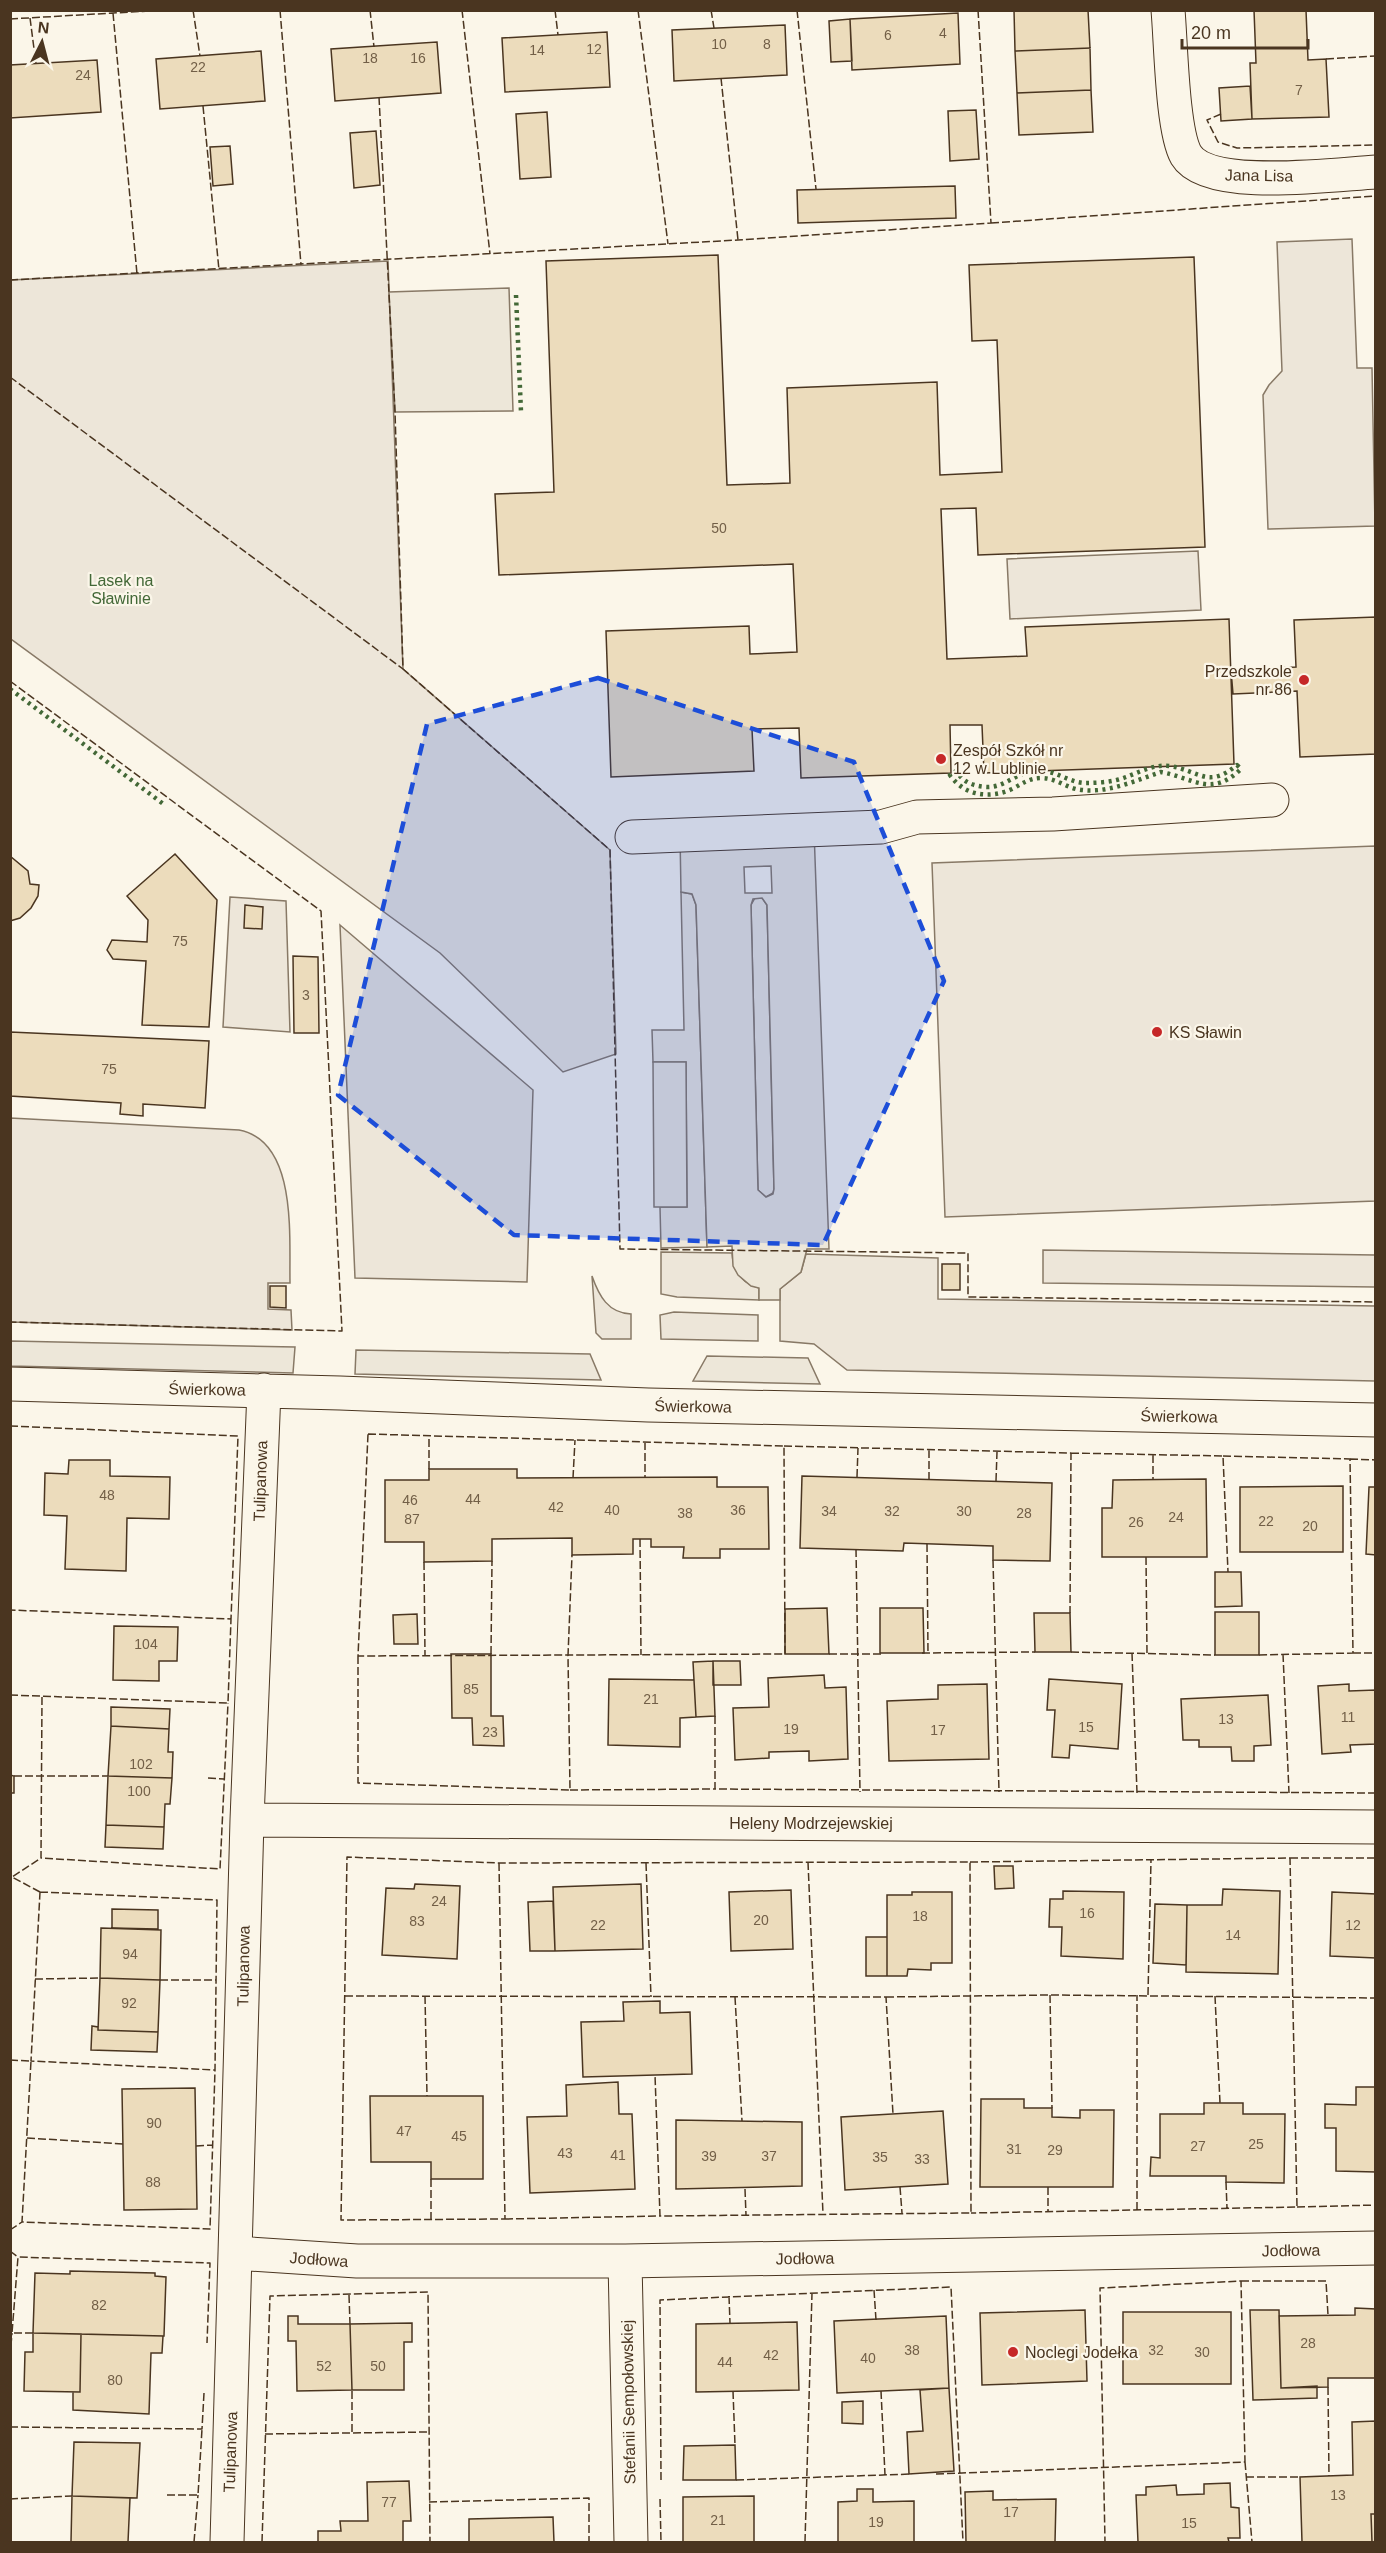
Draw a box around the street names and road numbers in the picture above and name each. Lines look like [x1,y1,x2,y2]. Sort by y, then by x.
street label: Jana Lisa [1225,166,1293,185]
street label: Świerkowa [168,1379,246,1399]
street label: Świerkowa [654,1396,732,1416]
street label: Świerkowa [1140,1406,1218,1426]
street label: Tulipanowa [251,1440,270,1522]
street label: Heleny Modrzejewskiej [729,1815,893,1832]
street label: Tulipanowa [234,1925,253,2007]
street label: Jodłowa [1262,2241,1321,2260]
street label: Jodłowa [289,2249,349,2270]
street label: Jodłowa [776,2249,835,2268]
street label: Stefanii Sempołowskiej [619,2320,638,2484]
street label: Tulipanowa [221,2411,240,2493]

